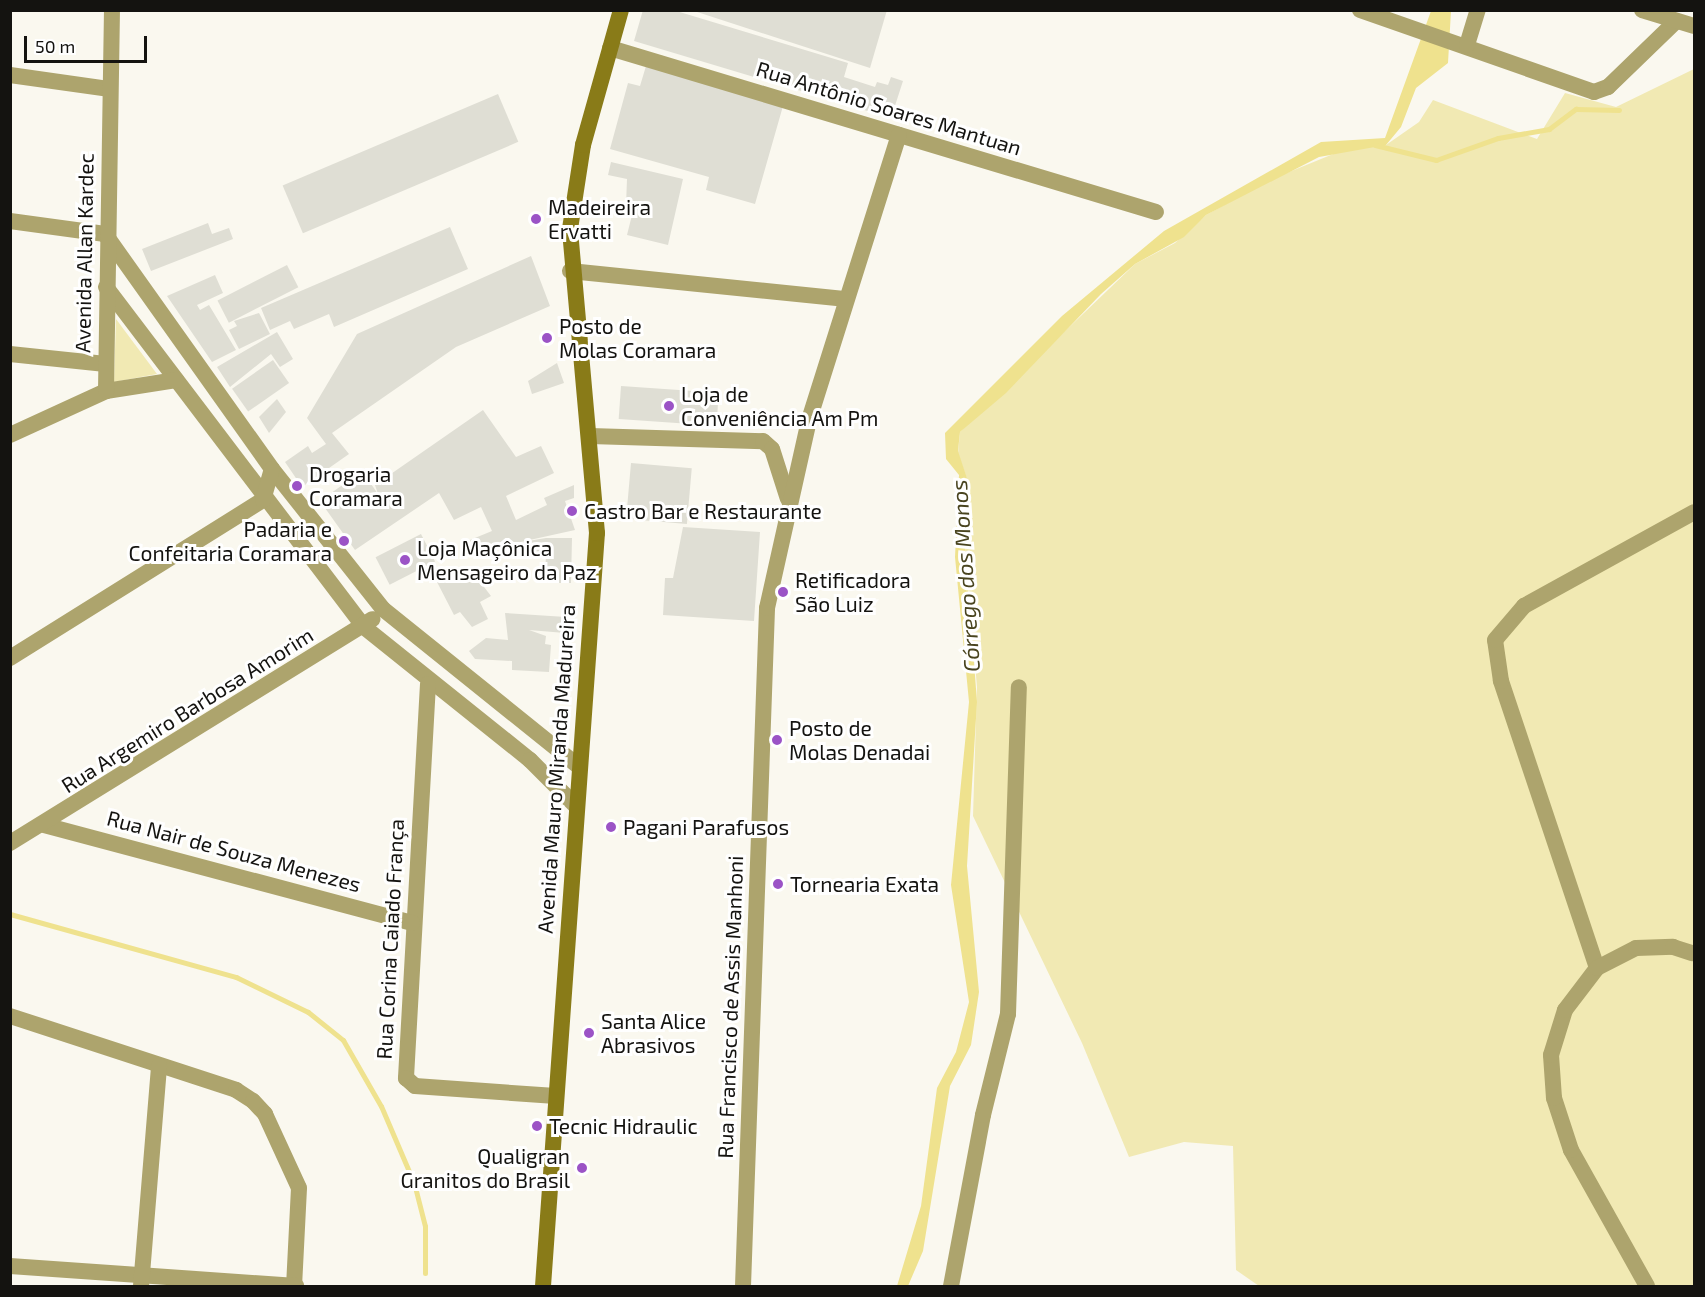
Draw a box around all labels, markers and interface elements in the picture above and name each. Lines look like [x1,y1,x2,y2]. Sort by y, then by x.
scale bar [27,24,150,62]
text: 50 m [35,35,75,57]
street label: Rua Antônio Soares Mantuan [753,56,1025,160]
street label: Avenida Allan Kardec [70,153,98,353]
place label: Madeireira Ervatti [548,194,651,244]
marker: Madeireira Ervatti [529,212,543,226]
place label: Posto de Molas Coramara [559,313,716,363]
marker: Posto de Molas Coramara [540,331,554,345]
place label: Loja de Conveniência Am Pm [681,381,879,431]
marker: Loja de Conveniência Am Pm [662,399,676,413]
place label: Drogaria Coramara [309,461,403,511]
marker: Drogaria Coramara [290,479,304,493]
water label: Córrego dos Monos [945,479,985,673]
place label: Castro Bar e Restaurante [584,498,822,524]
marker: Castro Bar e Restaurante [565,504,579,518]
place label: Padaria e Confeitaria Coramara [129,516,332,566]
marker: Padaria e Confeitaria Coramara [337,534,351,548]
place label: Loja Maçônica Mensageiro da Paz [417,535,597,585]
marker: Loja Maçônica Mensageiro da Paz [398,553,412,567]
place label: Retificadora São Luiz [795,567,911,617]
marker: Retificadora São Luiz [776,585,790,599]
street label: Avenida Mauro Miranda Madureira [532,604,580,934]
street label: Rua Argemiro Barbosa Amorim [56,622,318,798]
place label: Posto de Molas Denadai [789,715,930,765]
marker: Posto de Molas Denadai [770,733,784,747]
street label: Rua Nair de Souza Menezes [104,805,364,897]
place label: Pagani Parafusos [623,814,789,840]
street label: Rua Corina Caiado França [371,818,409,1060]
marker: Pagani Parafusos [604,820,618,834]
street label: Rua Francisco de Assis Manhoni [712,855,748,1159]
place label: Tornearia Exata [790,871,939,897]
marker: Tornearia Exata [771,877,785,891]
place label: Santa Alice Abrasivos [601,1008,707,1058]
marker: Santa Alice Abrasivos [582,1026,596,1040]
place label: Tecnic Hidraulic [549,1113,698,1139]
marker: Tecnic Hidraulic [530,1119,544,1133]
place label: Qualigran Granitos do Brasil [400,1143,570,1193]
marker: Qualigran Granitos do Brasil [575,1161,589,1175]

